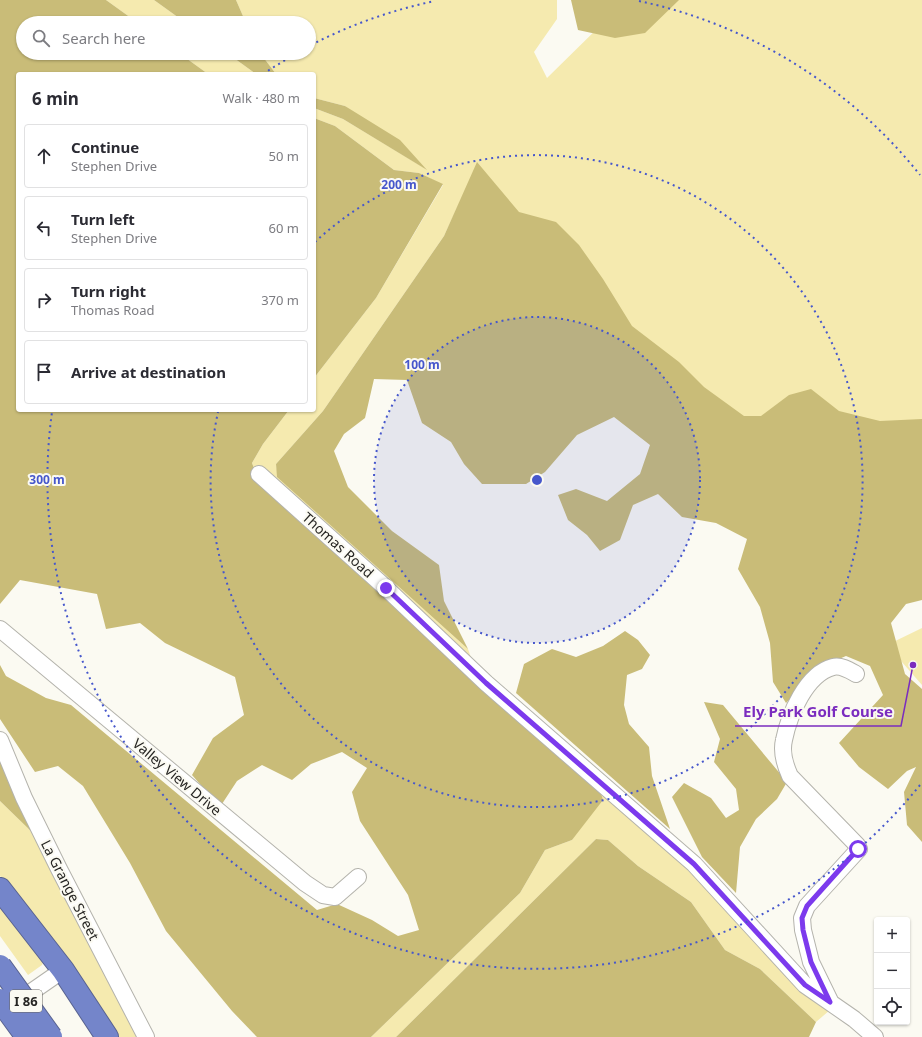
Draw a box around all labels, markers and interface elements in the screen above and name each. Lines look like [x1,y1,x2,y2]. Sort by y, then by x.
search box [16,16,316,60]
icon: search [30,27,52,49]
text: Search here [62,28,145,48]
text: 6 min [32,87,79,110]
text: Walk · 480 m [222,89,300,107]
text: Continue [71,137,139,157]
icon: ahead [33,145,55,167]
text: 50 m [269,147,299,165]
text: Stephen Drive [71,157,157,175]
text: 200 m [381,176,417,193]
text: Turn left [71,209,135,229]
icon: left [33,217,55,239]
text: 60 m [269,219,299,237]
text: Stephen Drive [71,229,157,247]
text: Turn right [71,281,146,301]
icon: right [33,289,55,311]
text: 370 m [261,291,299,309]
text: Thomas Road [71,301,154,319]
text: 100 m [404,356,440,373]
icon: arrive [33,361,55,383]
text: Arrive at destination [71,362,226,382]
text: 300 m [29,471,65,488]
centre of rings [530,473,544,487]
street label: Thomas Road [299,508,378,582]
route end [377,579,395,597]
callout: Ely Park Golf Course [735,699,901,726]
text: Ely Park Golf Course [743,701,893,721]
street label: Valley View Drive [129,734,226,819]
street label: La Grange Street [37,836,104,943]
route start [849,840,867,858]
map controls [874,917,910,1025]
button: + [874,917,910,953]
button: − [874,953,910,989]
button: locate [874,989,910,1025]
road number: I 86 [10,990,42,1012]

